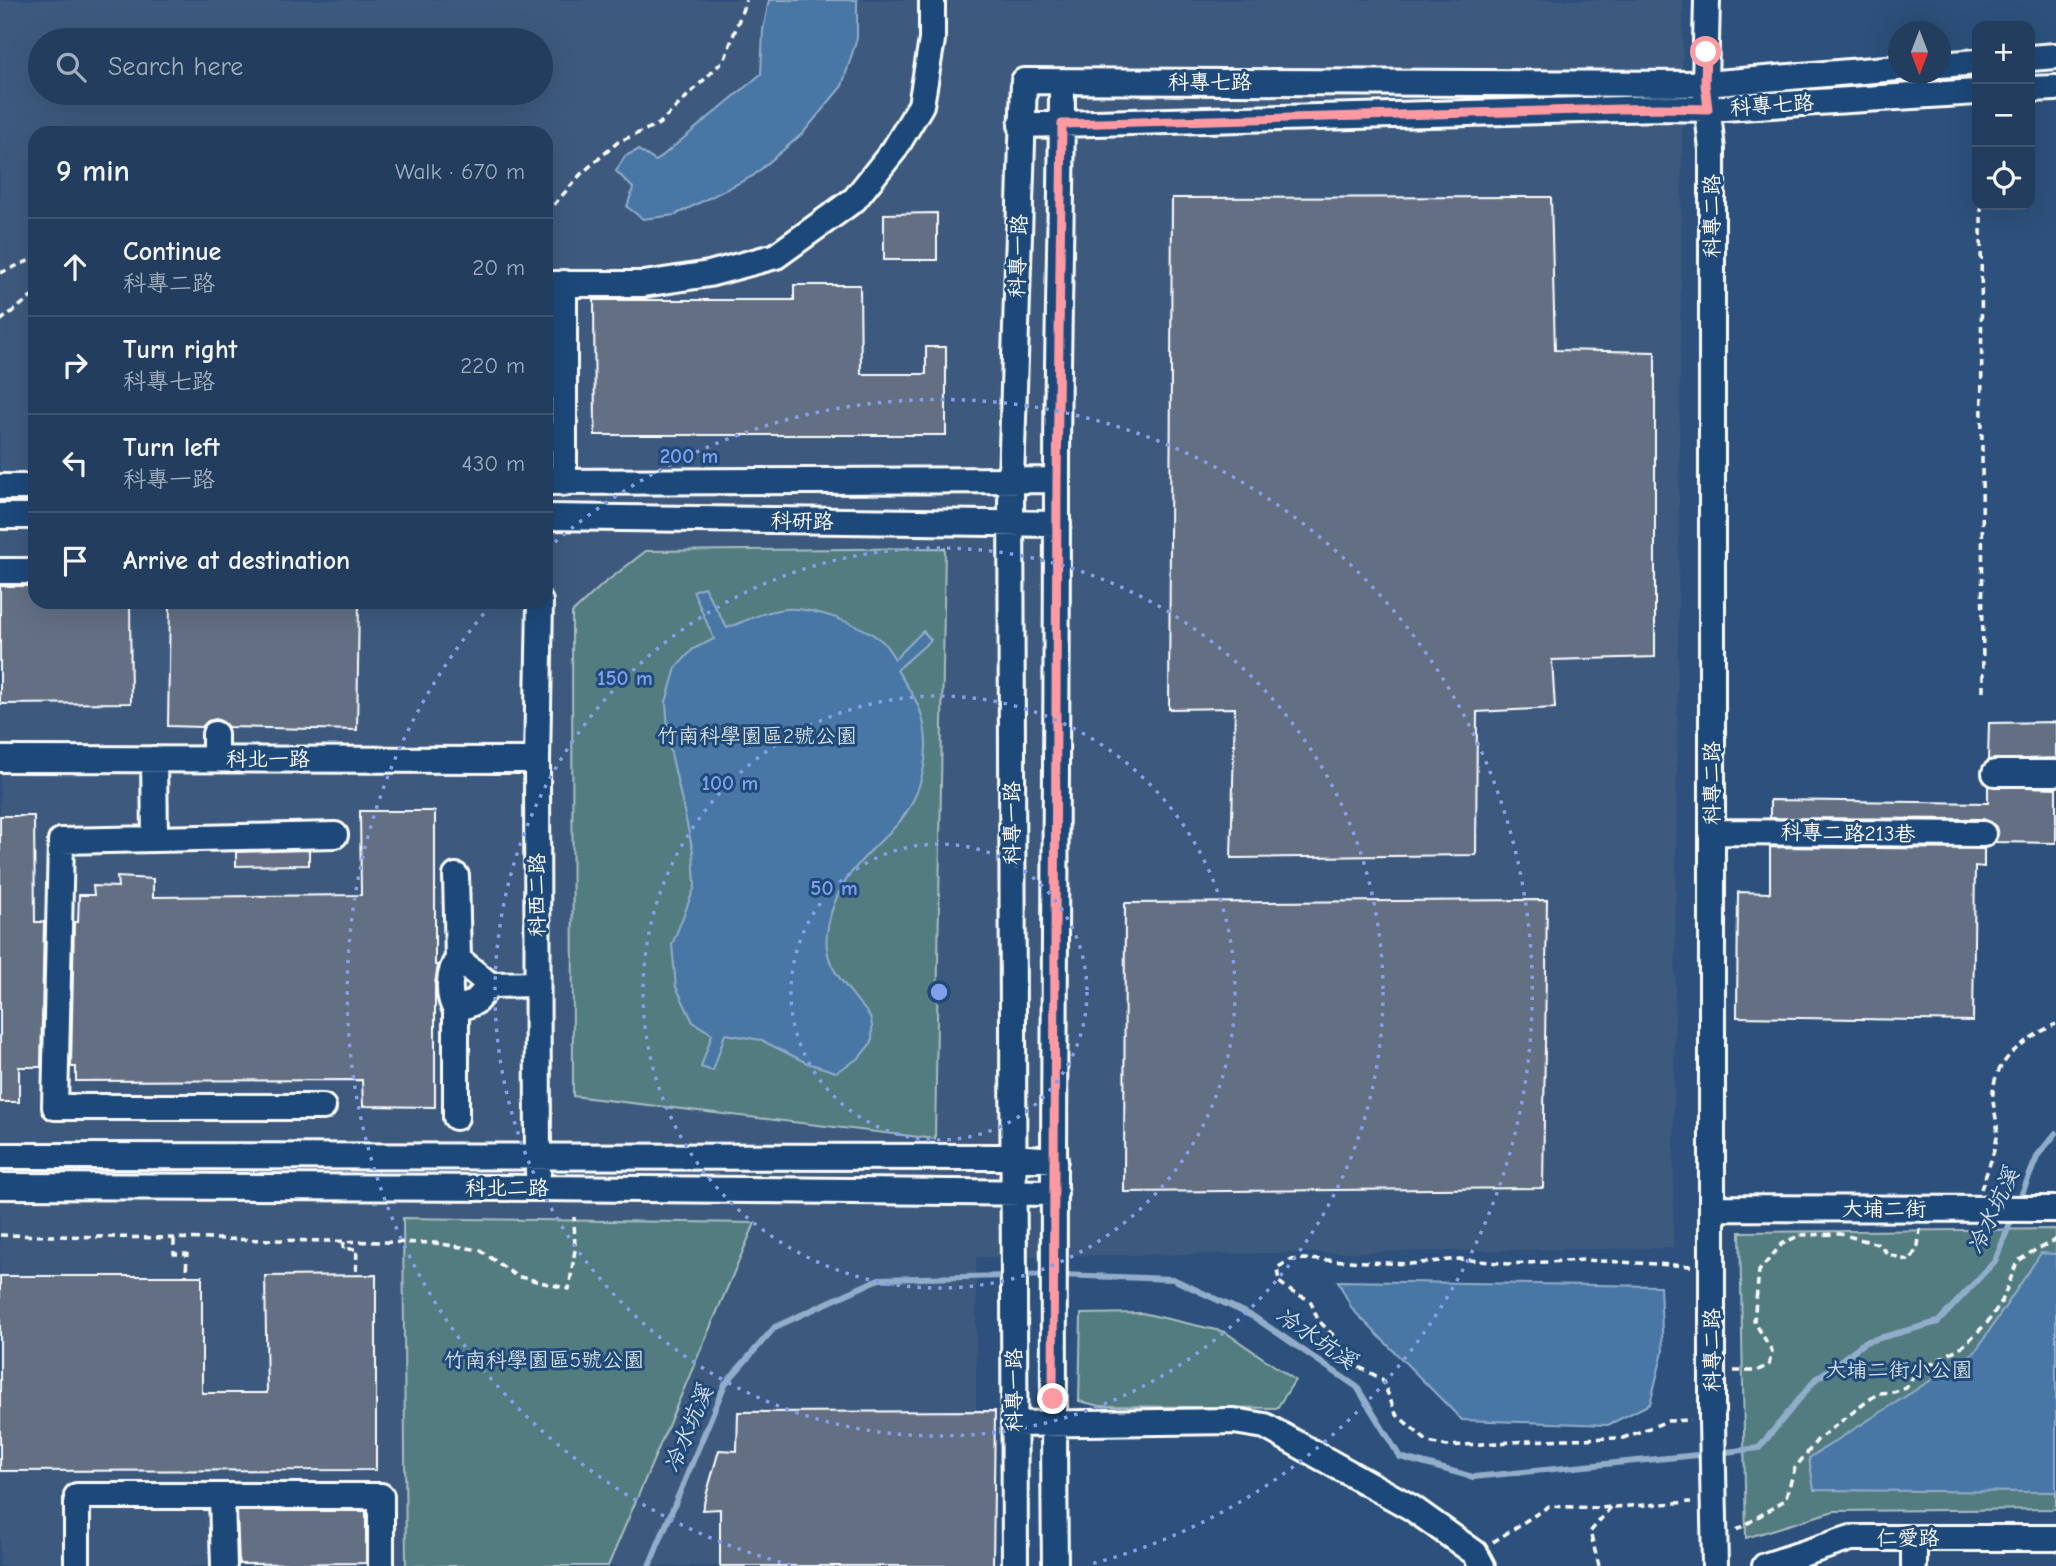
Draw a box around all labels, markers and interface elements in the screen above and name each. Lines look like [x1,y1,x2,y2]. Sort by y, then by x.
north arrow [1888,21,1951,84]
map controls [1972,21,2035,210]
button: + [1972,21,2035,84]
search box [28,28,553,105]
route start [1690,36,1721,67]
icon: search [52,48,90,86]
text: Search here [108,52,243,82]
street label: 科專七路 [1168,70,1252,94]
button: − [1972,84,2035,147]
street label: 科專七路 [1729,90,1815,120]
button: locate [1972,147,2035,210]
text: 9 min [56,154,130,189]
text: Walk · 670 m [395,158,525,185]
street label: 科專二路 [1700,174,1724,258]
street label: 科專一路 [1005,214,1031,298]
text: Continue [123,237,221,267]
icon: ahead [56,248,94,286]
text: 20 m [472,254,525,281]
text: 科專二路 [123,270,215,297]
text: Turn right [123,335,237,365]
icon: right [56,346,94,384]
text: 220 m [460,352,525,379]
text: 科專七路 [123,368,215,395]
text: Turn left [123,433,220,463]
icon: left [56,444,94,482]
text: 200 m [660,444,718,468]
text: 430 m [462,450,525,477]
text: 科專一路 [123,466,215,493]
street label: 科研路 [770,508,834,534]
icon: arrive [56,542,94,580]
text: Arrive at destination [123,546,350,576]
text: 150 m [597,666,653,690]
park label: 竹南科學園區2號公園 [657,724,857,748]
street label: 科專二路 [1700,741,1724,825]
street label: 科北一路 [226,747,310,771]
text: 100 m [702,771,758,795]
street label: 科專一路 [1000,781,1024,865]
street label: 科專二路213巷 [1780,820,1916,846]
street label: 科西二路 [525,853,549,937]
text: 50 m [810,876,858,900]
centre of rings [927,980,951,1004]
water label: 冷水坑溪 [1961,1162,2026,1258]
street label: 科北二路 [465,1176,549,1200]
street label: 大埔二街 [1842,1197,1926,1221]
water label: 冷水坑溪 [1270,1301,1363,1376]
street label: 科專二路 [1700,1308,1724,1392]
park label: 竹南科學園區5號公園 [444,1348,644,1372]
street label: 科專一路 [1002,1348,1026,1432]
park label: 大埔二街小公園 [1826,1358,1973,1382]
water label: 冷水坑溪 [658,1380,719,1477]
route end [1037,1383,1068,1414]
street label: 仁愛路 [1877,1526,1940,1550]

